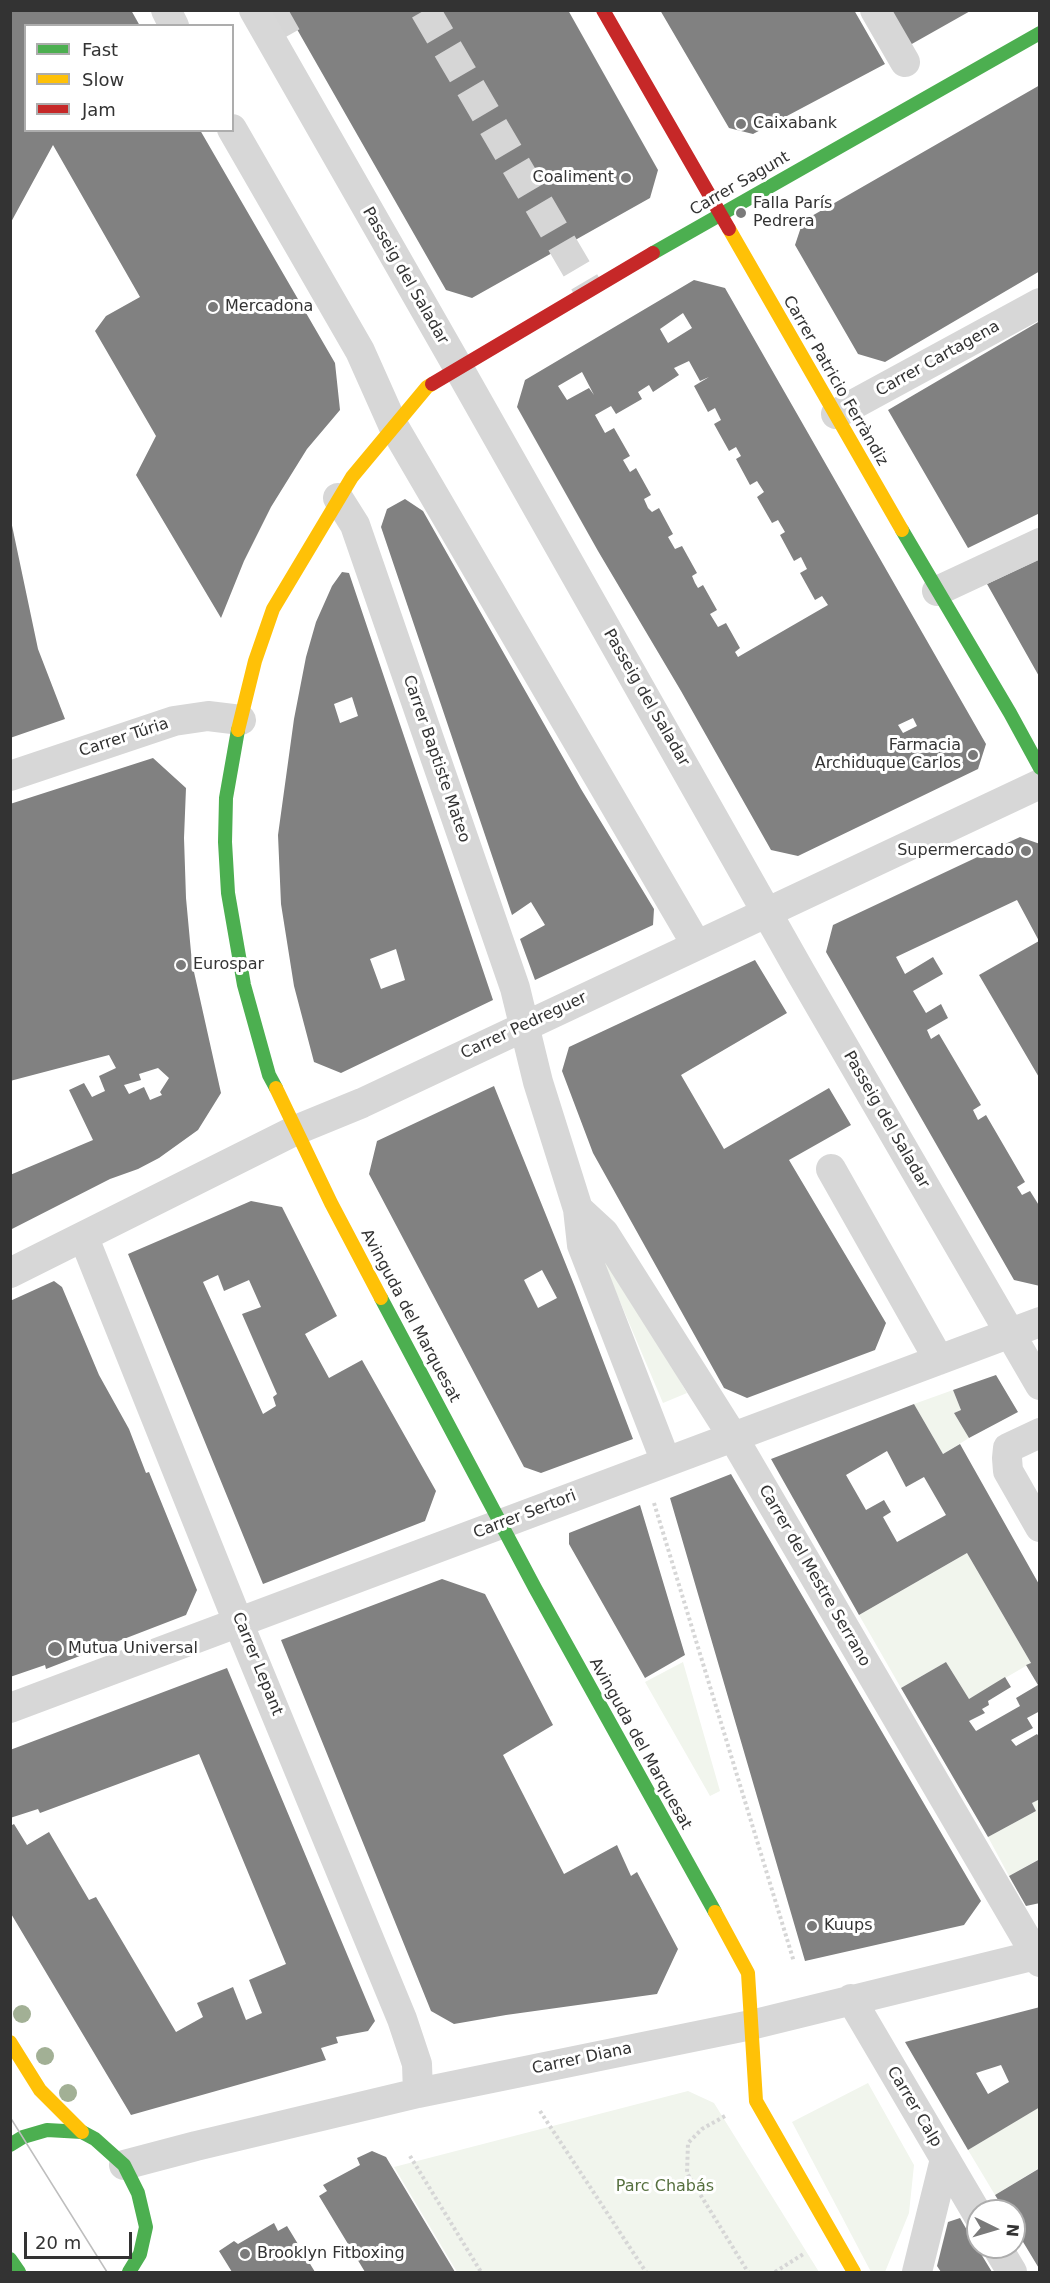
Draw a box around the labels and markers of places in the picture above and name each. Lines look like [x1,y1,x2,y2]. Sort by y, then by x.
place label: Caixabank [753,114,837,134]
marker: Caixabank [734,117,748,131]
place label: Coaliment [532,168,614,188]
marker: Coaliment [619,171,633,185]
place label: Falla París Pedrera [753,194,832,232]
marker: Falla París Pedrera [734,206,748,220]
place label: Mercadona [225,297,313,317]
marker: Mercadona [206,300,220,314]
place label: Farmacia Archiduque Carlos [815,736,961,774]
marker: Farmacia Archiduque Carlos [966,748,980,762]
place label: Supermercado [897,841,1014,861]
marker: Supermercado [1019,844,1033,858]
place label: Eurospar [193,955,264,975]
marker: Eurospar [174,958,188,972]
place label: Mutua Universal [68,1639,198,1659]
marker: Mutua Universal [46,1640,64,1658]
place label: Kuups [824,1916,872,1936]
marker: Kuups [805,1919,819,1933]
place label: Brooklyn Fitboxing [257,2244,405,2264]
marker: Brooklyn Fitboxing [238,2247,252,2261]

